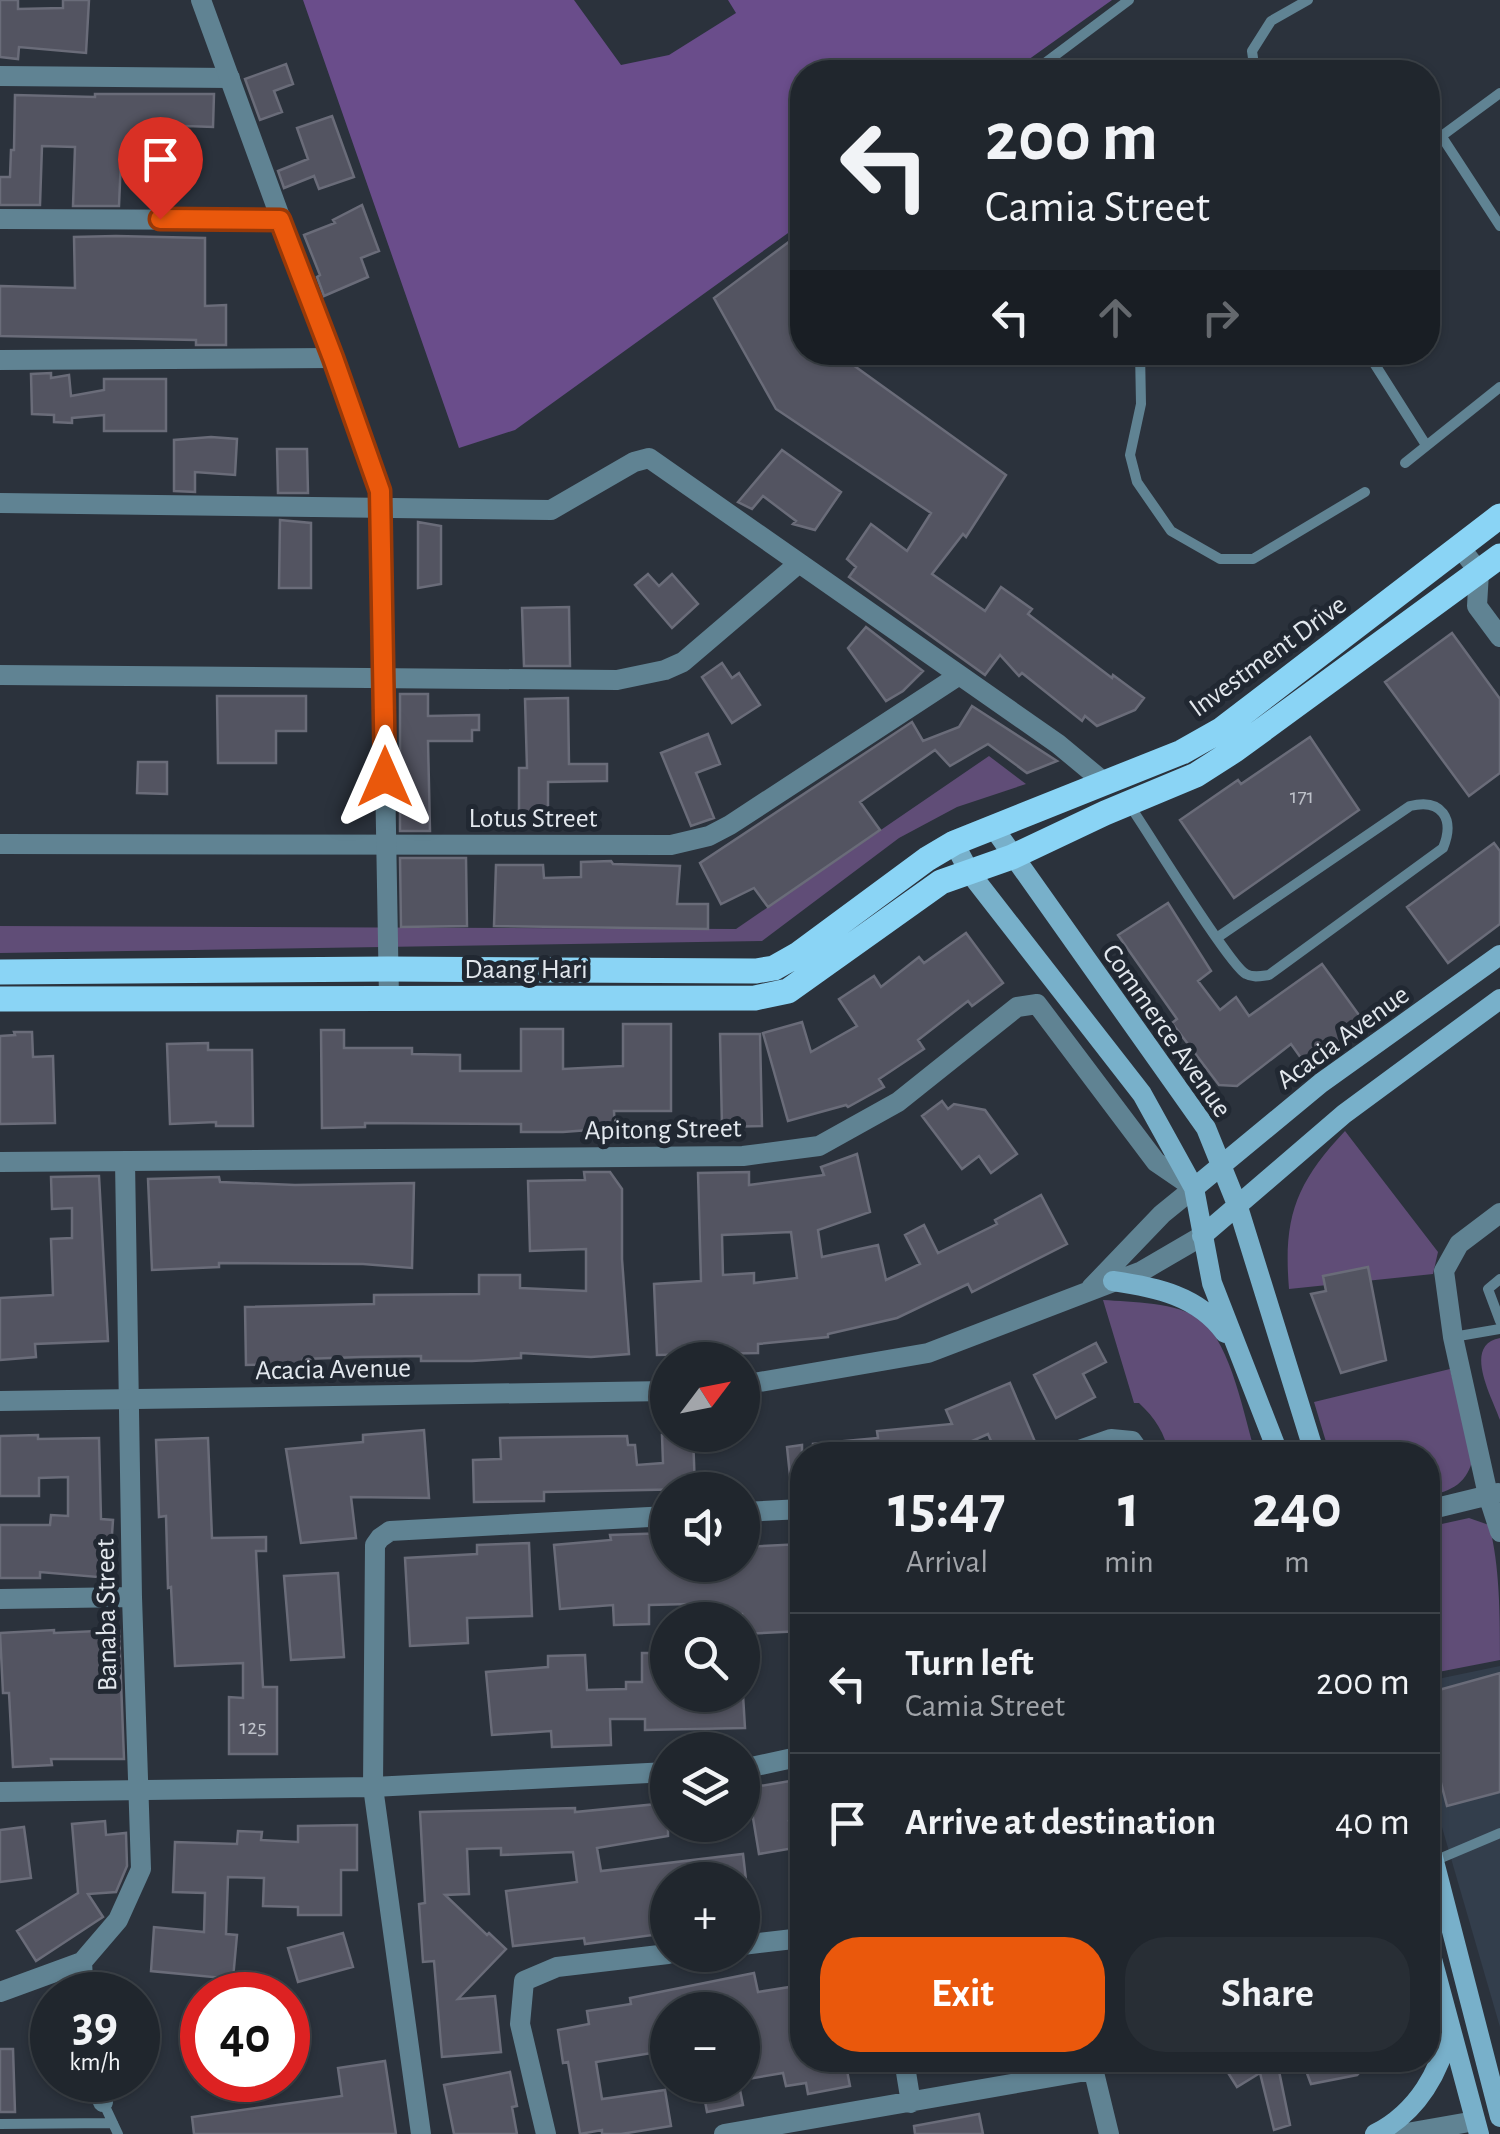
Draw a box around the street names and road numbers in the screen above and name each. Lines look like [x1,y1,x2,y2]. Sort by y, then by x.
street label: Investment Drive [1185,591,1352,723]
street label: Lotus Street [468,805,598,833]
street label: Commerce Avenue [1096,940,1236,1123]
street label: Daang Hari [464,956,588,984]
street label: Acacia Avenue [1272,980,1414,1095]
street label: Apitong Street [584,1115,742,1145]
street label: Acacia Avenue [255,1355,411,1385]
street label: Banaba Street [92,1538,122,1692]

